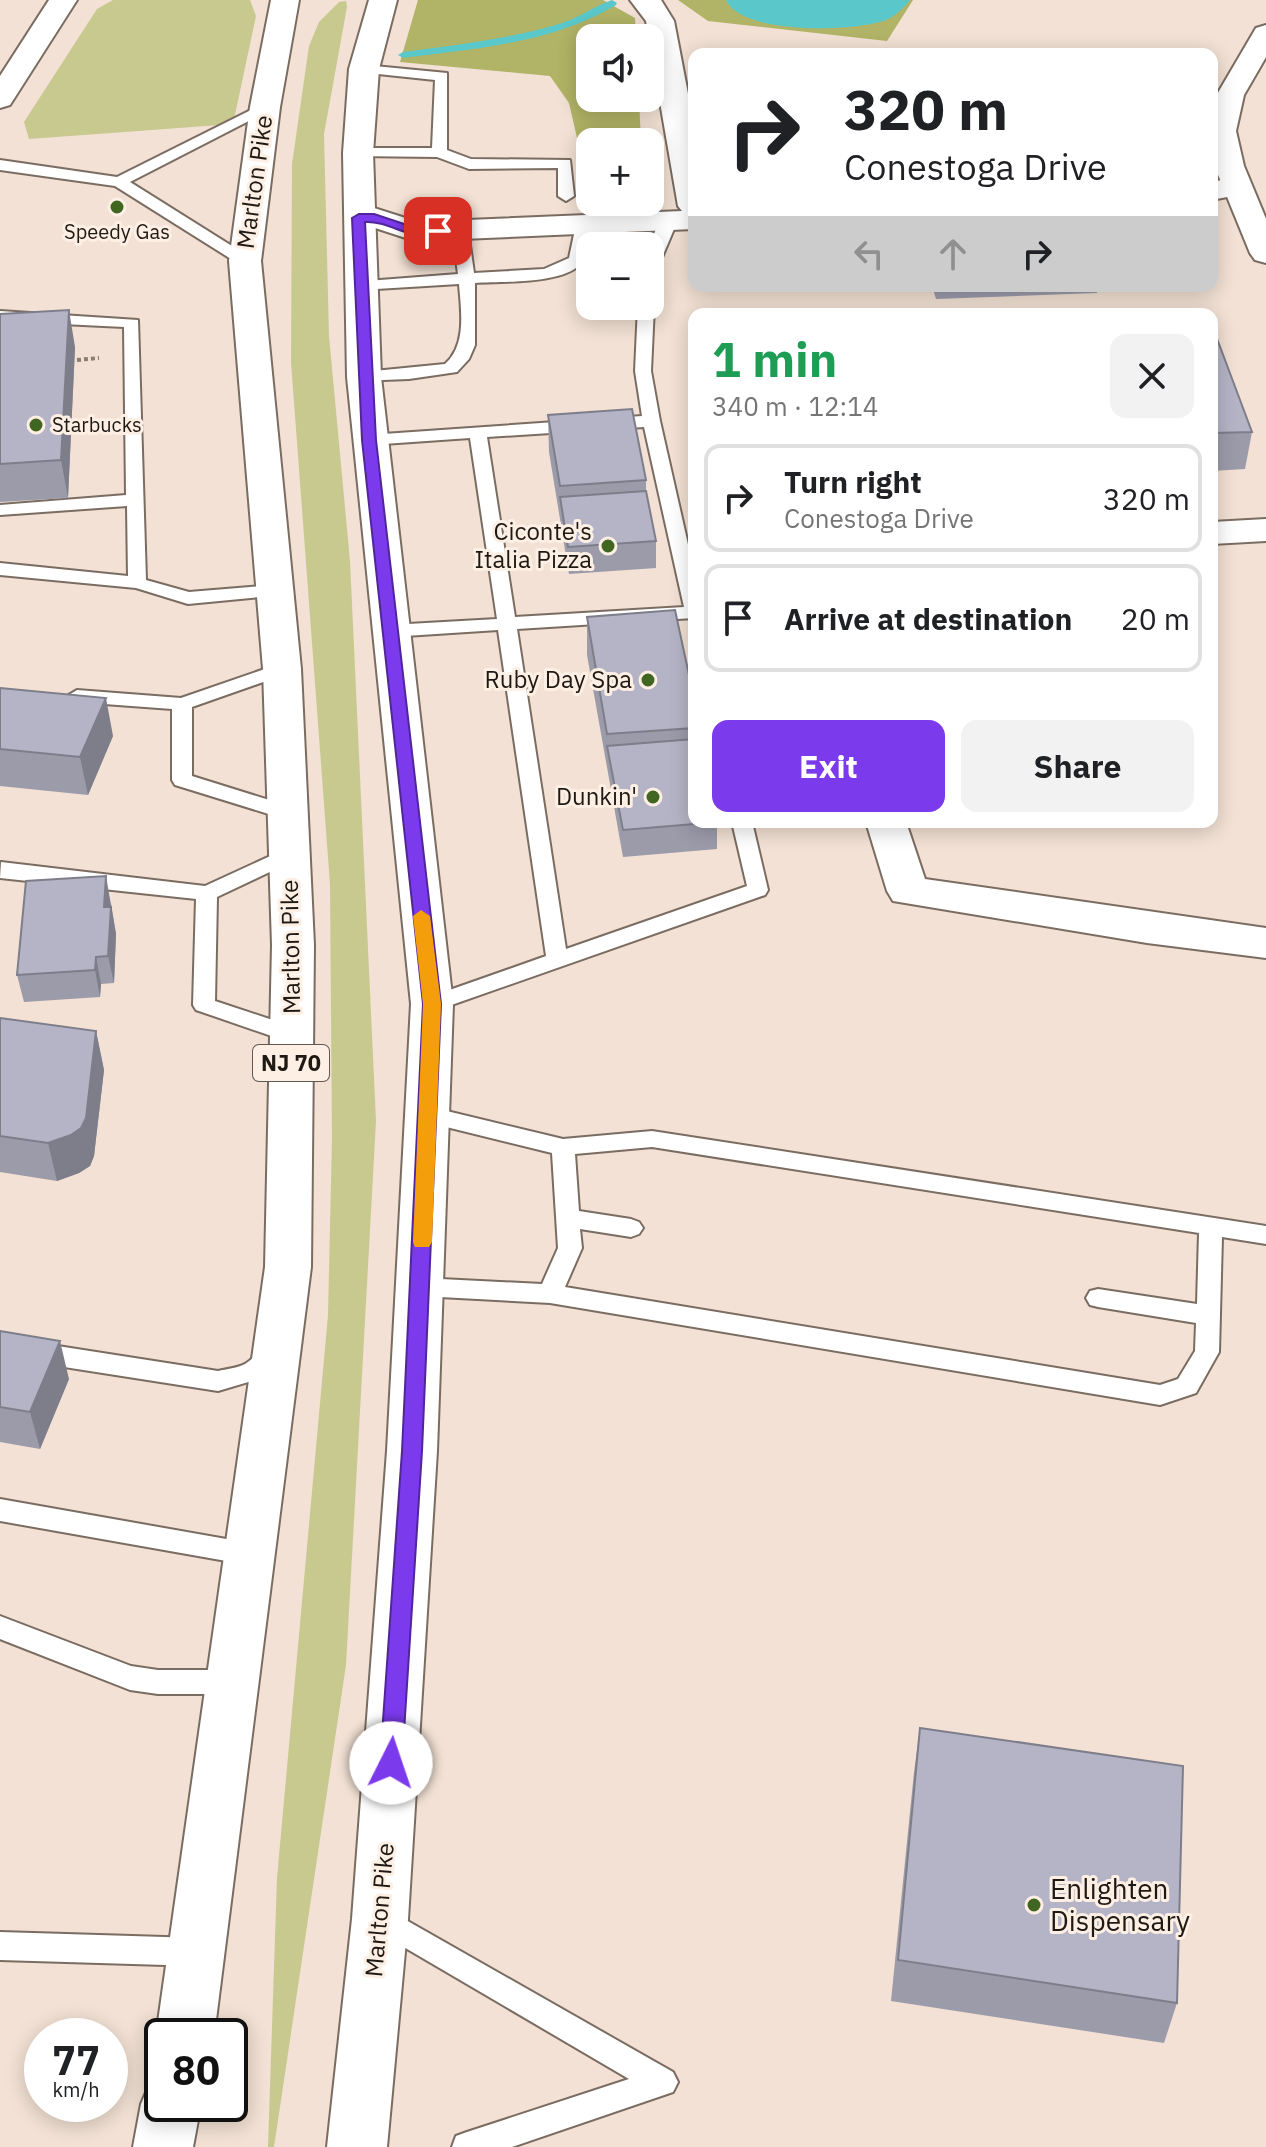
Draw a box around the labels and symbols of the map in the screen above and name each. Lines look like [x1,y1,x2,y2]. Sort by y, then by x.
street label: Marlton Pike [229,113,279,251]
pin [404,197,472,265]
marker: Speedy Gas [108,198,126,216]
place label: Speedy Gas [64,218,170,245]
place label: Starbucks [52,411,142,438]
marker: Starbucks [27,416,45,434]
place label: Ciconte's Italia Pizza [475,515,592,575]
marker: Ciconte's Italia Pizza [599,537,617,555]
place label: Ruby Day Spa [484,663,632,695]
marker: Ruby Day Spa [639,671,657,689]
place label: Dunkin' [556,780,637,812]
marker: Dunkin' [644,788,662,806]
street label: Marlton Pike [273,879,307,1015]
road number: NJ 70 [253,1045,329,1081]
position arrow [349,1721,433,1805]
street label: Marlton Pike [357,1842,401,1978]
place label: Enlighten Dispensary [1050,1870,1190,1939]
marker: Enlighten Dispensary [1025,1896,1043,1914]
speed limit sign: 80 [144,2018,248,2122]

